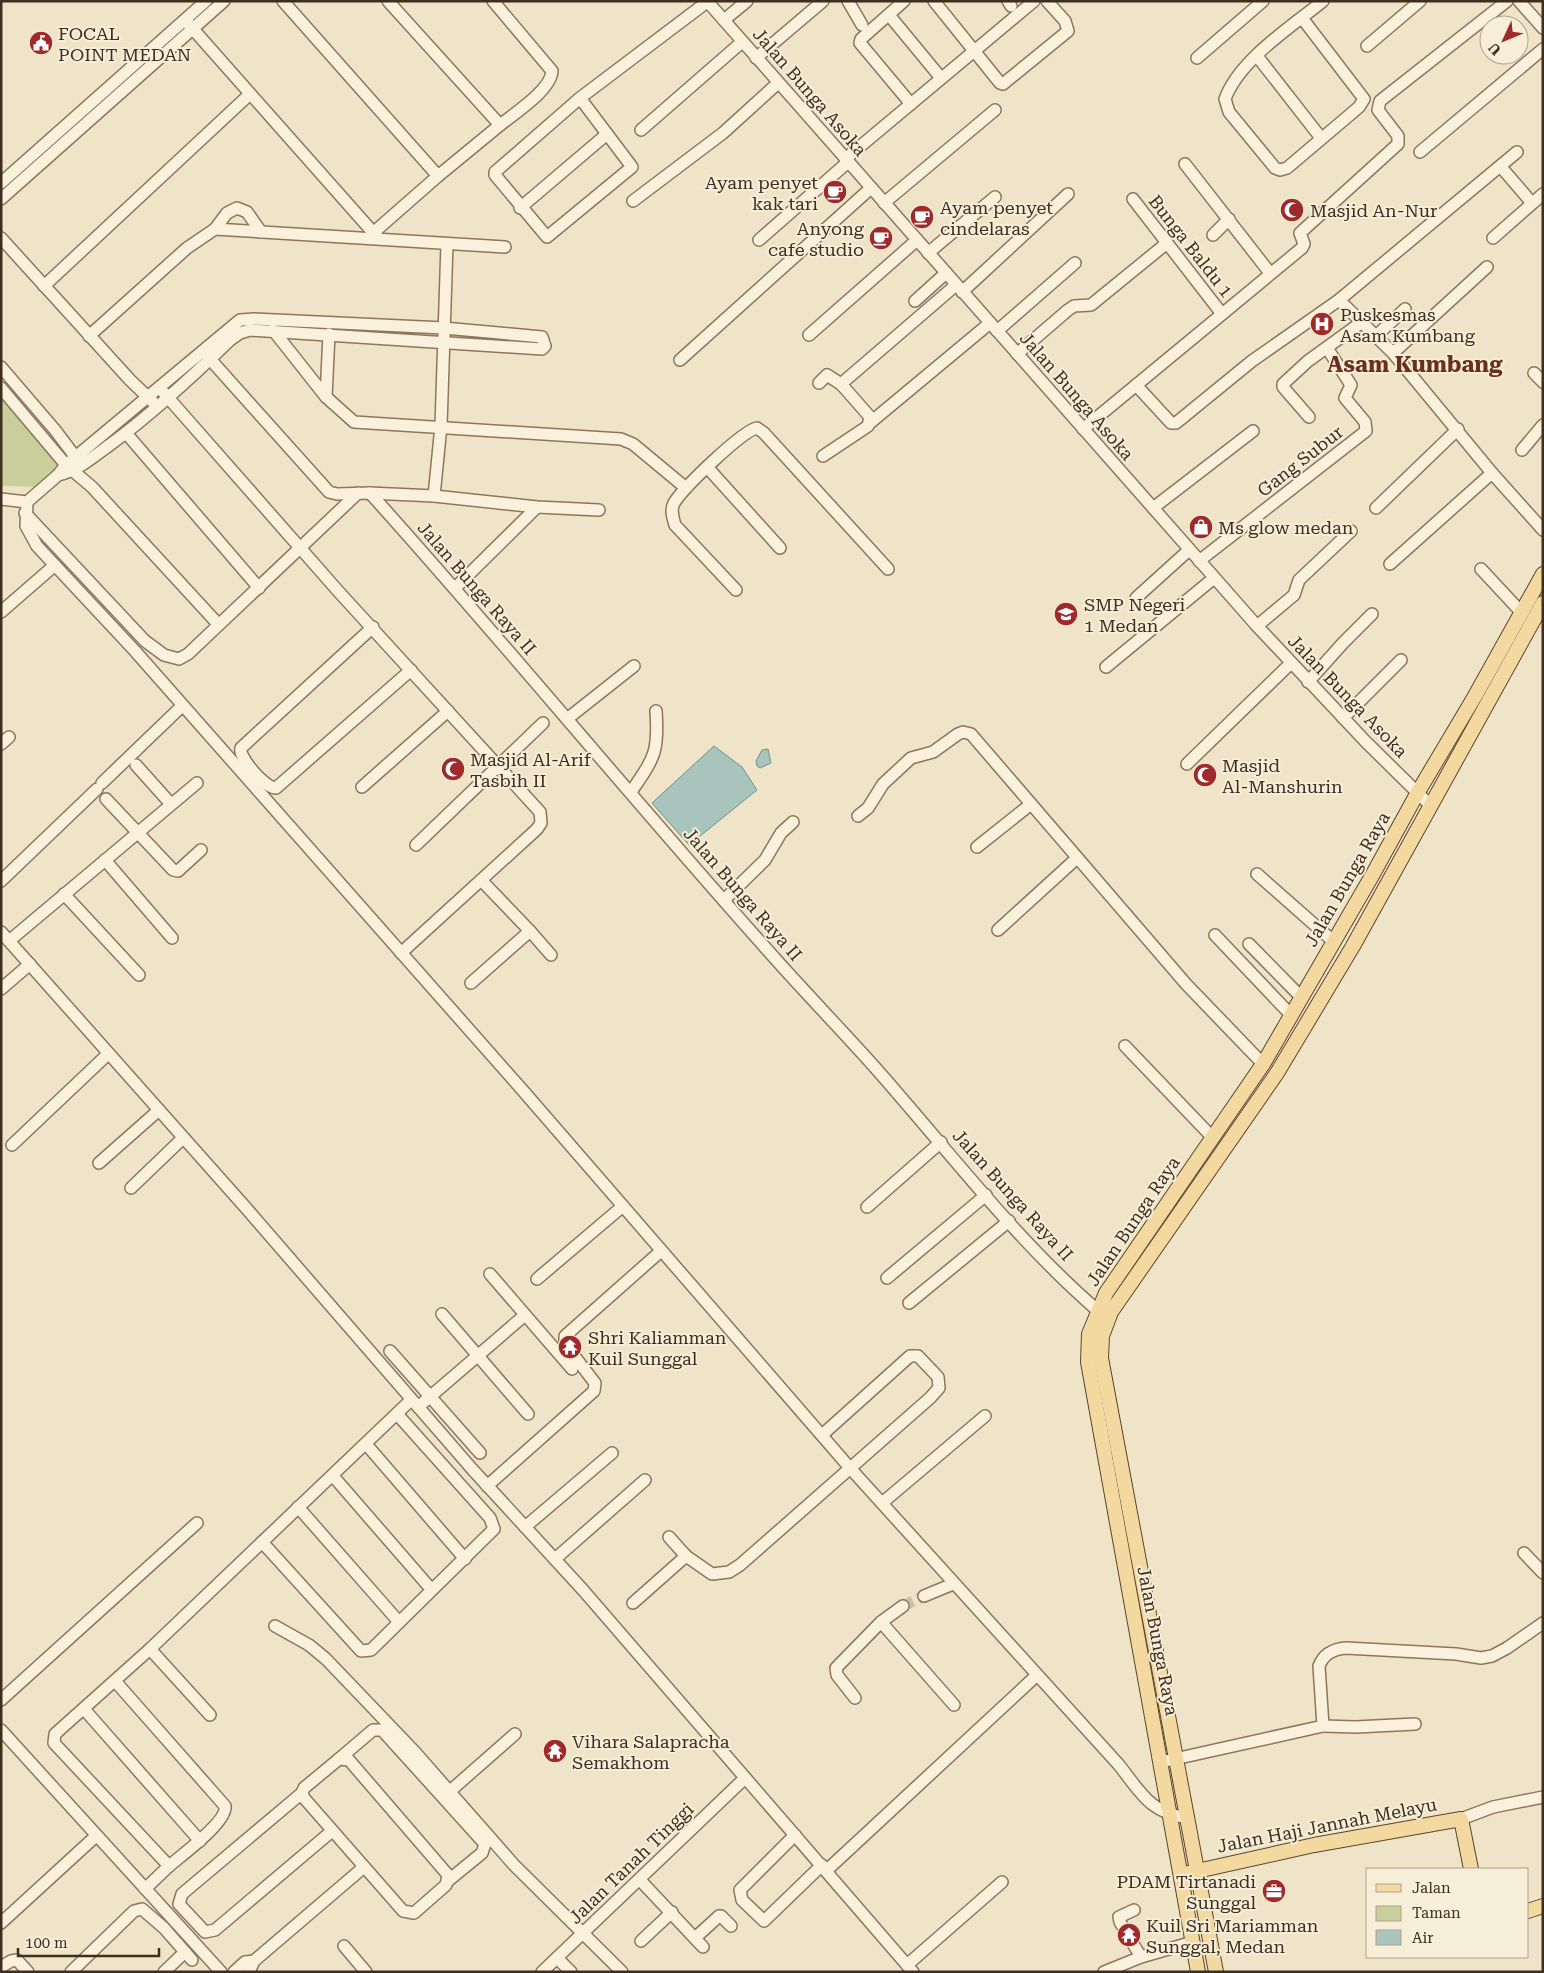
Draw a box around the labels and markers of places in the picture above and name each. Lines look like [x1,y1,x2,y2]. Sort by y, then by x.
place label: FOCAL POINT MEDAN [58,23,191,65]
public building icon: FOCAL POINT MEDAN [28,30,54,56]
place label: Ayam penyet kak tari [705,172,818,214]
cafe icon: Ayam penyet kak tari [822,179,848,205]
place label: Ayam penyet cindelaras [940,197,1053,239]
mosque icon: Masjid An-Nur [1279,197,1305,223]
place label: Masjid An-Nur [1310,200,1437,221]
cafe icon: Ayam penyet cindelaras [909,204,935,230]
place label: Anyong cafe studio [768,218,865,260]
cafe icon: Anyong cafe studio [868,225,894,251]
place label: Puskesmas Asam Kumbang [1340,304,1476,346]
hospital icon: Puskesmas Asam Kumbang [1309,311,1335,337]
shop icon: Ms glow medan [1188,514,1214,540]
place label: Ms glow medan [1218,517,1354,538]
place label: SMP Negeri 1 Medan [1084,594,1186,636]
school or university icon: SMP Negeri 1 Medan [1053,601,1079,627]
place label: Masjid Al-Arif Tasbih II [470,749,592,791]
place label: Masjid Al-Manshurin [1222,755,1343,797]
mosque icon: Masjid Al-Arif Tasbih II [440,756,466,782]
mosque icon: Masjid Al-Manshurin [1192,762,1218,788]
place label: Shri Kaliamman Kuil Sunggal [588,1327,727,1369]
temple icon: Shri Kaliamman Kuil Sunggal [557,1334,583,1360]
place label: Vihara Salapracha Semakhom [572,1731,730,1773]
temple icon: Vihara Salapracha Semakhom [542,1738,568,1764]
place label: PDAM Tirtanadi Sunggal [1116,1871,1256,1913]
office icon: PDAM Tirtanadi Sunggal [1261,1878,1287,1904]
place label: Kuil Sri Mariamman Sunggal, Medan [1146,1915,1319,1957]
temple icon: Kuil Sri Mariamman Sunggal, Medan [1116,1922,1142,1948]

